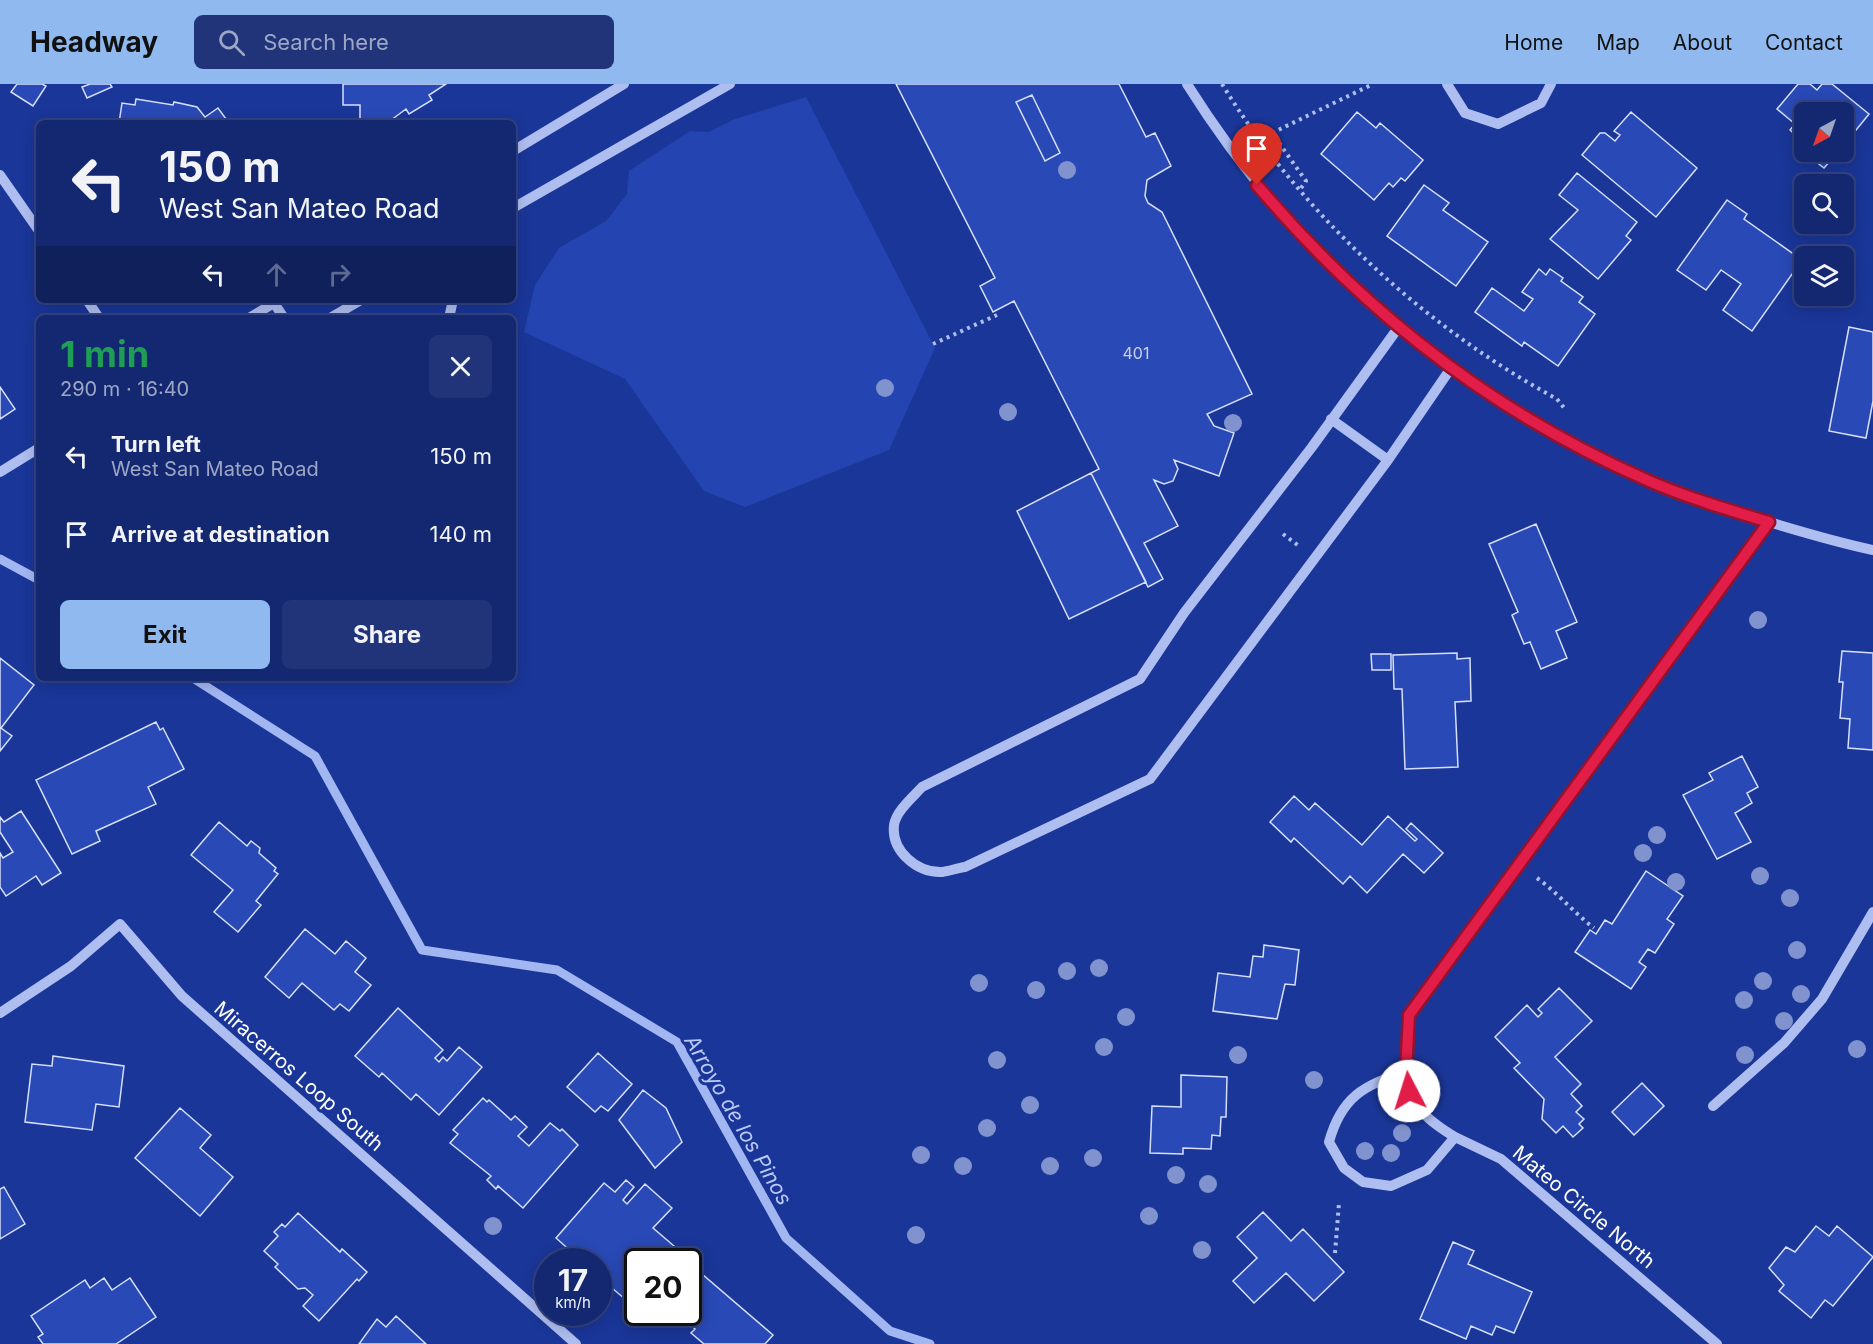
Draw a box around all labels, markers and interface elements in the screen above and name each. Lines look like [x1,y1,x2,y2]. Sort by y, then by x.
search box [194,15,614,69]
text: Headway [30,25,158,59]
icon: search [215,26,248,59]
text: Search here [263,29,389,55]
text: Home [1504,30,1563,55]
text: Map [1596,30,1640,55]
text: About [1673,30,1732,55]
text: Contact [1765,30,1843,55]
north arrow [1794,102,1854,162]
map controls [1794,102,1854,306]
pin [1231,123,1282,185]
icon: arrive [1240,132,1273,165]
text: 150 m [159,141,281,192]
icon: left [60,144,138,222]
button: search [1794,174,1854,234]
text: West San Mateo Road [159,192,439,225]
button: layers [1794,246,1854,306]
icon: left [197,258,230,291]
icon: ahead [260,258,293,291]
icon: right [323,258,356,291]
text: 1 min [60,332,149,376]
button: close [429,335,492,398]
house number: 401 [1123,343,1149,363]
text: 290 m · 16:40 [60,377,189,401]
text: Turn left [111,431,201,457]
icon: left [60,440,93,473]
text: 150 m [430,443,492,469]
text: West San Mateo Road [111,457,319,481]
icon: arrive [60,518,93,551]
text: Arrive at destination [111,521,330,547]
text: 140 m [430,521,492,547]
button: Exit [60,600,270,669]
button: Share [282,600,492,669]
street label: Miracerros Loop South [210,996,388,1156]
water label: Arroyo de los Pinos [679,1029,797,1209]
position arrow [1377,1059,1441,1123]
street label: Mateo Circle North [1508,1140,1660,1274]
speed limit sign: 20 [624,1248,702,1326]
text: 17 [558,1262,588,1298]
text: km/h [555,1293,591,1312]

